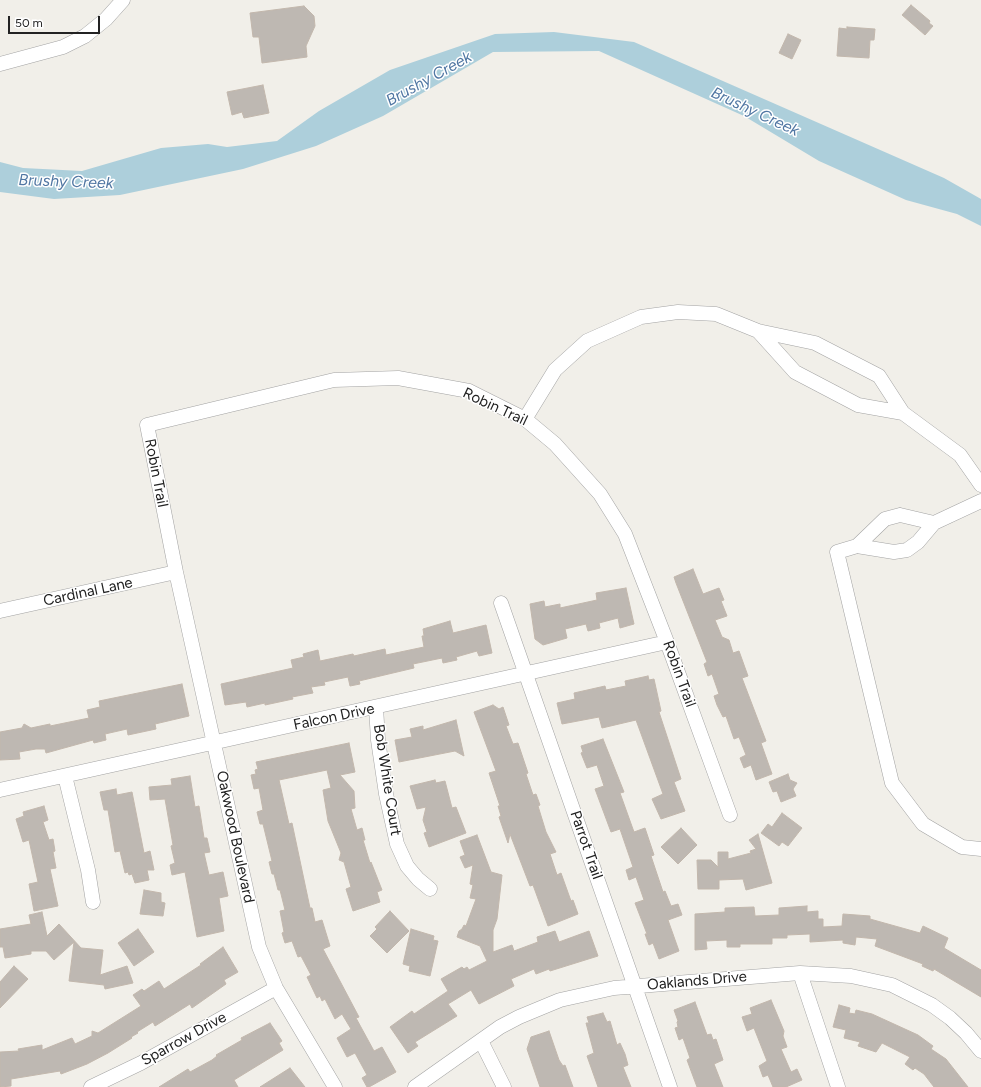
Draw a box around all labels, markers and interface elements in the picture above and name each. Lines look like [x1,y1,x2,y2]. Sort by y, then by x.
scale bar [10,8,102,34]
text: 50 m [15,16,43,30]
water label: Brushy Creek [383,48,475,110]
water label: Brushy Creek [708,83,802,141]
water label: Brushy Creek [18,171,114,193]
street label: Robin Trail [460,384,530,430]
street label: Robin Trail [141,437,171,509]
street label: Cardinal Lane [42,574,134,610]
street label: Robin Trail [659,638,699,710]
street label: Falcon Drive [292,700,376,734]
street label: Bob White Court [369,723,405,837]
street label: Oakwood Boulevard [212,769,258,905]
street label: Parrot Trail [566,808,606,882]
street label: Oaklands Drive [646,968,748,994]
street label: Sparrow Drive [138,1008,230,1070]

